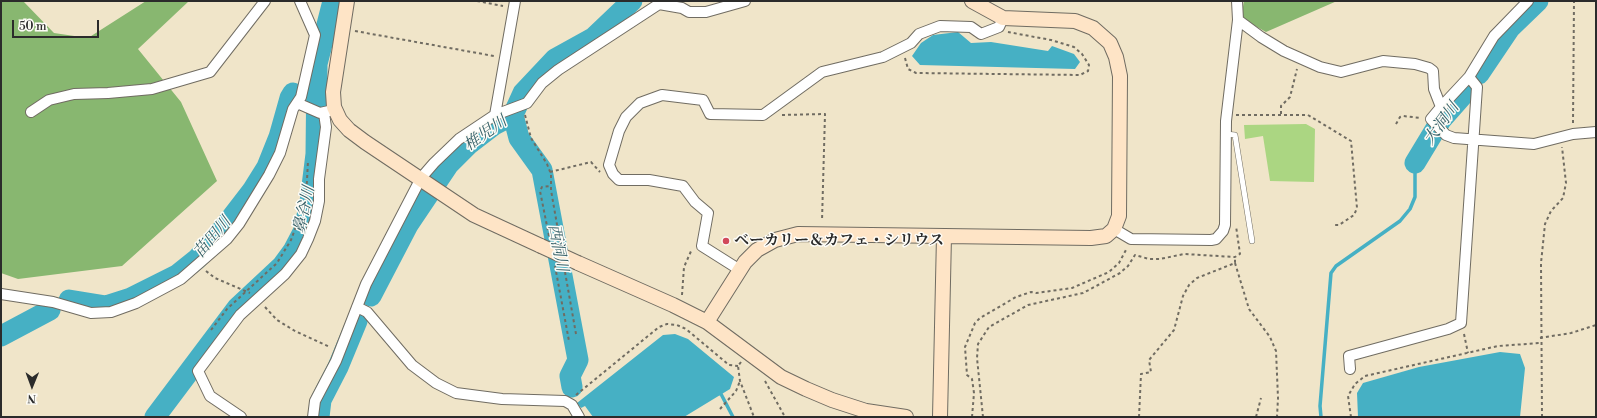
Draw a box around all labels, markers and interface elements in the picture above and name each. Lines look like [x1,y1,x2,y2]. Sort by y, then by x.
scale bar [14,12,101,38]
text: 50 m [19,19,47,34]
water label: 大洞川 [1420,99,1464,149]
water label: 椎児川 [461,112,511,156]
water label: 鼻谷川 [291,185,319,235]
water label: 苗田川 [190,213,236,263]
water label: 西洞川 [543,223,571,273]
place label: ベーカリー＆カフェ・シリウス [734,232,944,250]
marker: ベーカリー＆カフェ・シリウス [721,236,731,246]
north arrow [12,366,52,406]
text: N [27,391,36,405]

